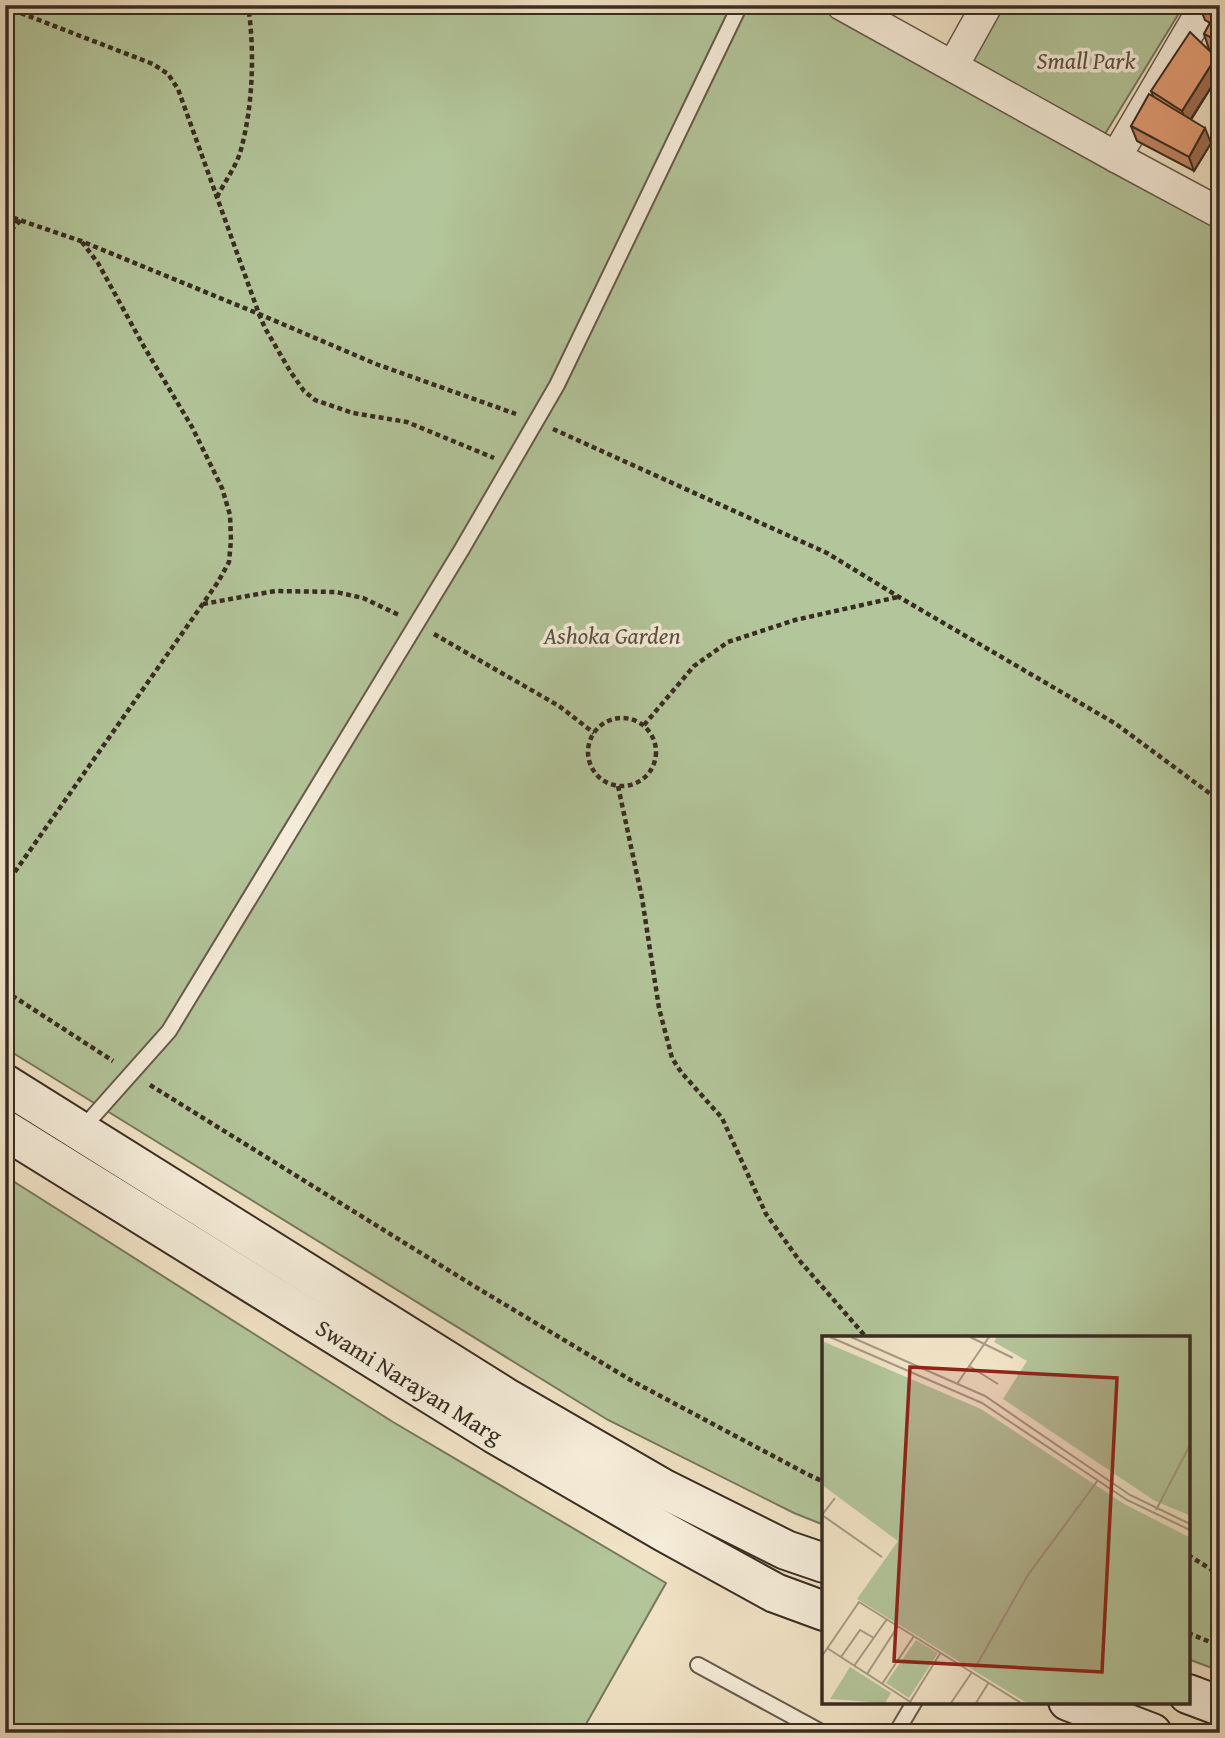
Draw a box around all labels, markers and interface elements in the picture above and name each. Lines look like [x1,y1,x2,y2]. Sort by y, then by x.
park label: Small Park [1037,43,1135,78]
park label: Ashoka Garden [542,618,681,653]
street label: Swami Narayan Marg [309,1310,509,1452]
inset map [822,1336,1190,1703]

